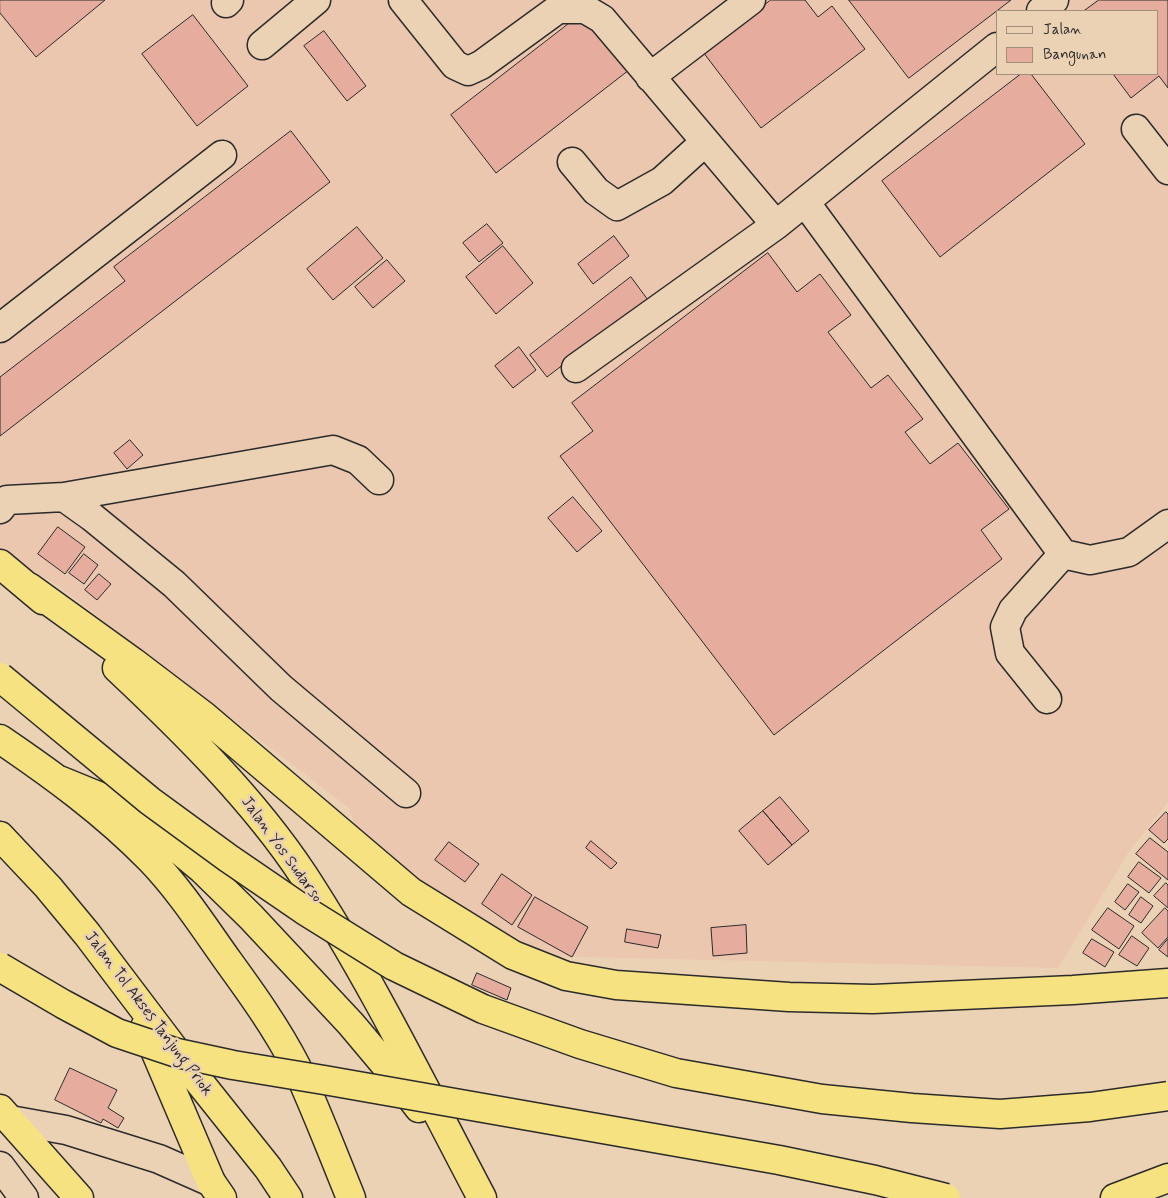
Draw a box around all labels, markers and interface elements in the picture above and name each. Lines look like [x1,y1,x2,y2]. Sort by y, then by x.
legend [996,10,1158,75]
text: Jalan [1043,20,1082,40]
text: Bangunan [1043,45,1106,65]
street label: Jalan Yos Sudarso [236,793,326,907]
street label: Jalan Tol Akses Tanjung Priok [80,928,216,1100]

